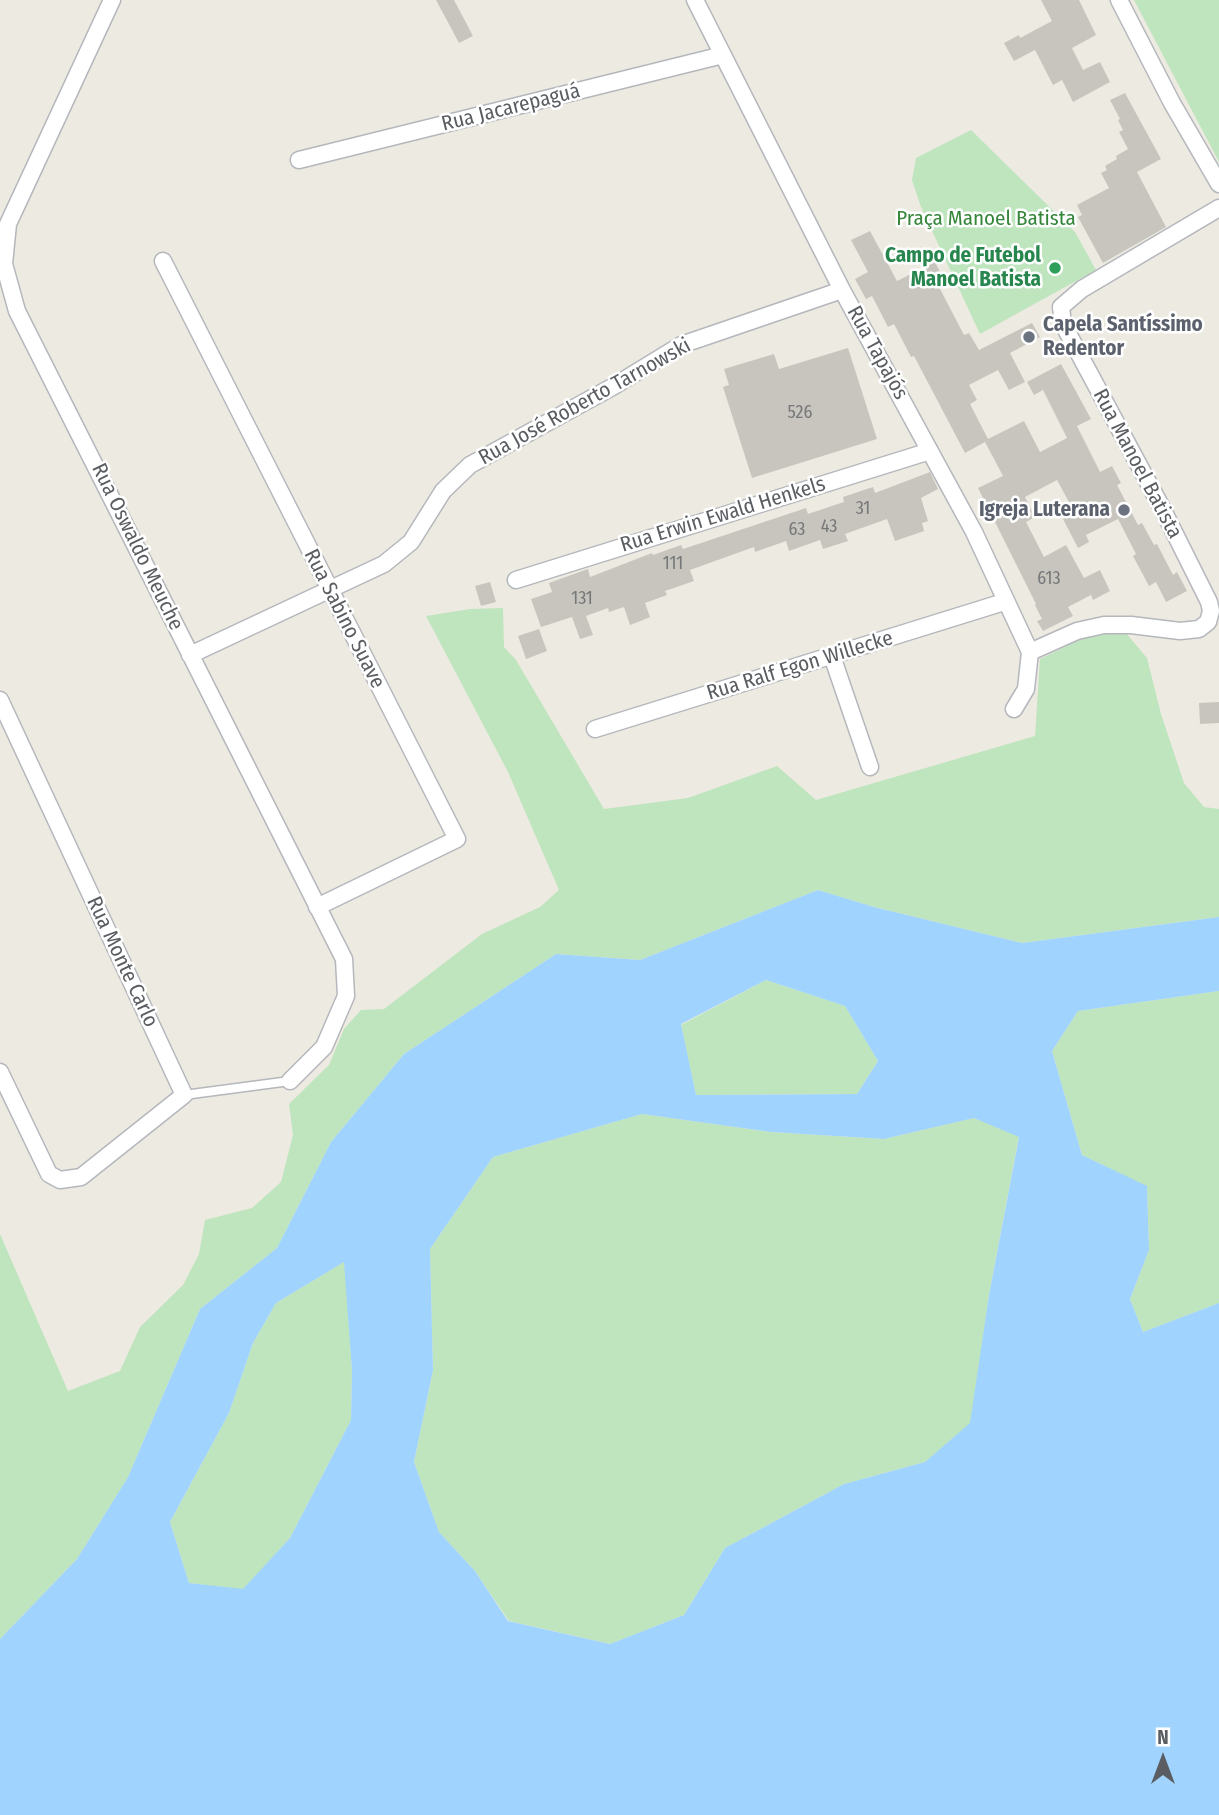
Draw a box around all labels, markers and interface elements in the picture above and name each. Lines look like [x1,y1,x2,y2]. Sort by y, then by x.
street label: Rua Jacarepaguá [439,79,583,137]
park label: Praça Manoel Batista [896,206,1076,232]
place label: Campo de Futebol Manoel Batista [885,243,1041,293]
marker: Campo de Futebol Manoel Batista [1047,260,1063,276]
street label: Rua Tapajós [841,302,913,404]
place label: Capela Santíssimo Redentor [1043,312,1203,362]
marker: Capela Santíssimo Redentor [1021,329,1037,345]
street label: Rua José Roberto Tarnowski [475,333,695,471]
street label: Rua Manoel Batista [1087,385,1187,543]
house number: 526 [788,402,812,424]
street label: Rua Oswaldo Meuche [86,459,188,635]
street label: Rua Erwin Ewald Henkels [617,472,829,558]
place label: Igreja Luterana [979,497,1110,523]
house number: 31 [856,498,870,520]
marker: Igreja Luterana [1116,502,1132,518]
house number: 43 [821,516,837,538]
house number: 63 [789,519,805,541]
street label: Rua Sabino Suave [298,545,390,693]
house number: 111 [663,553,683,575]
house number: 613 [1037,568,1061,590]
house number: 131 [571,588,593,610]
street label: Rua Ralf Egon Willecke [704,626,896,706]
street label: Rua Monte Carlo [81,893,163,1031]
north arrow [1128,1724,1198,1794]
text: N [1157,1726,1169,1749]

